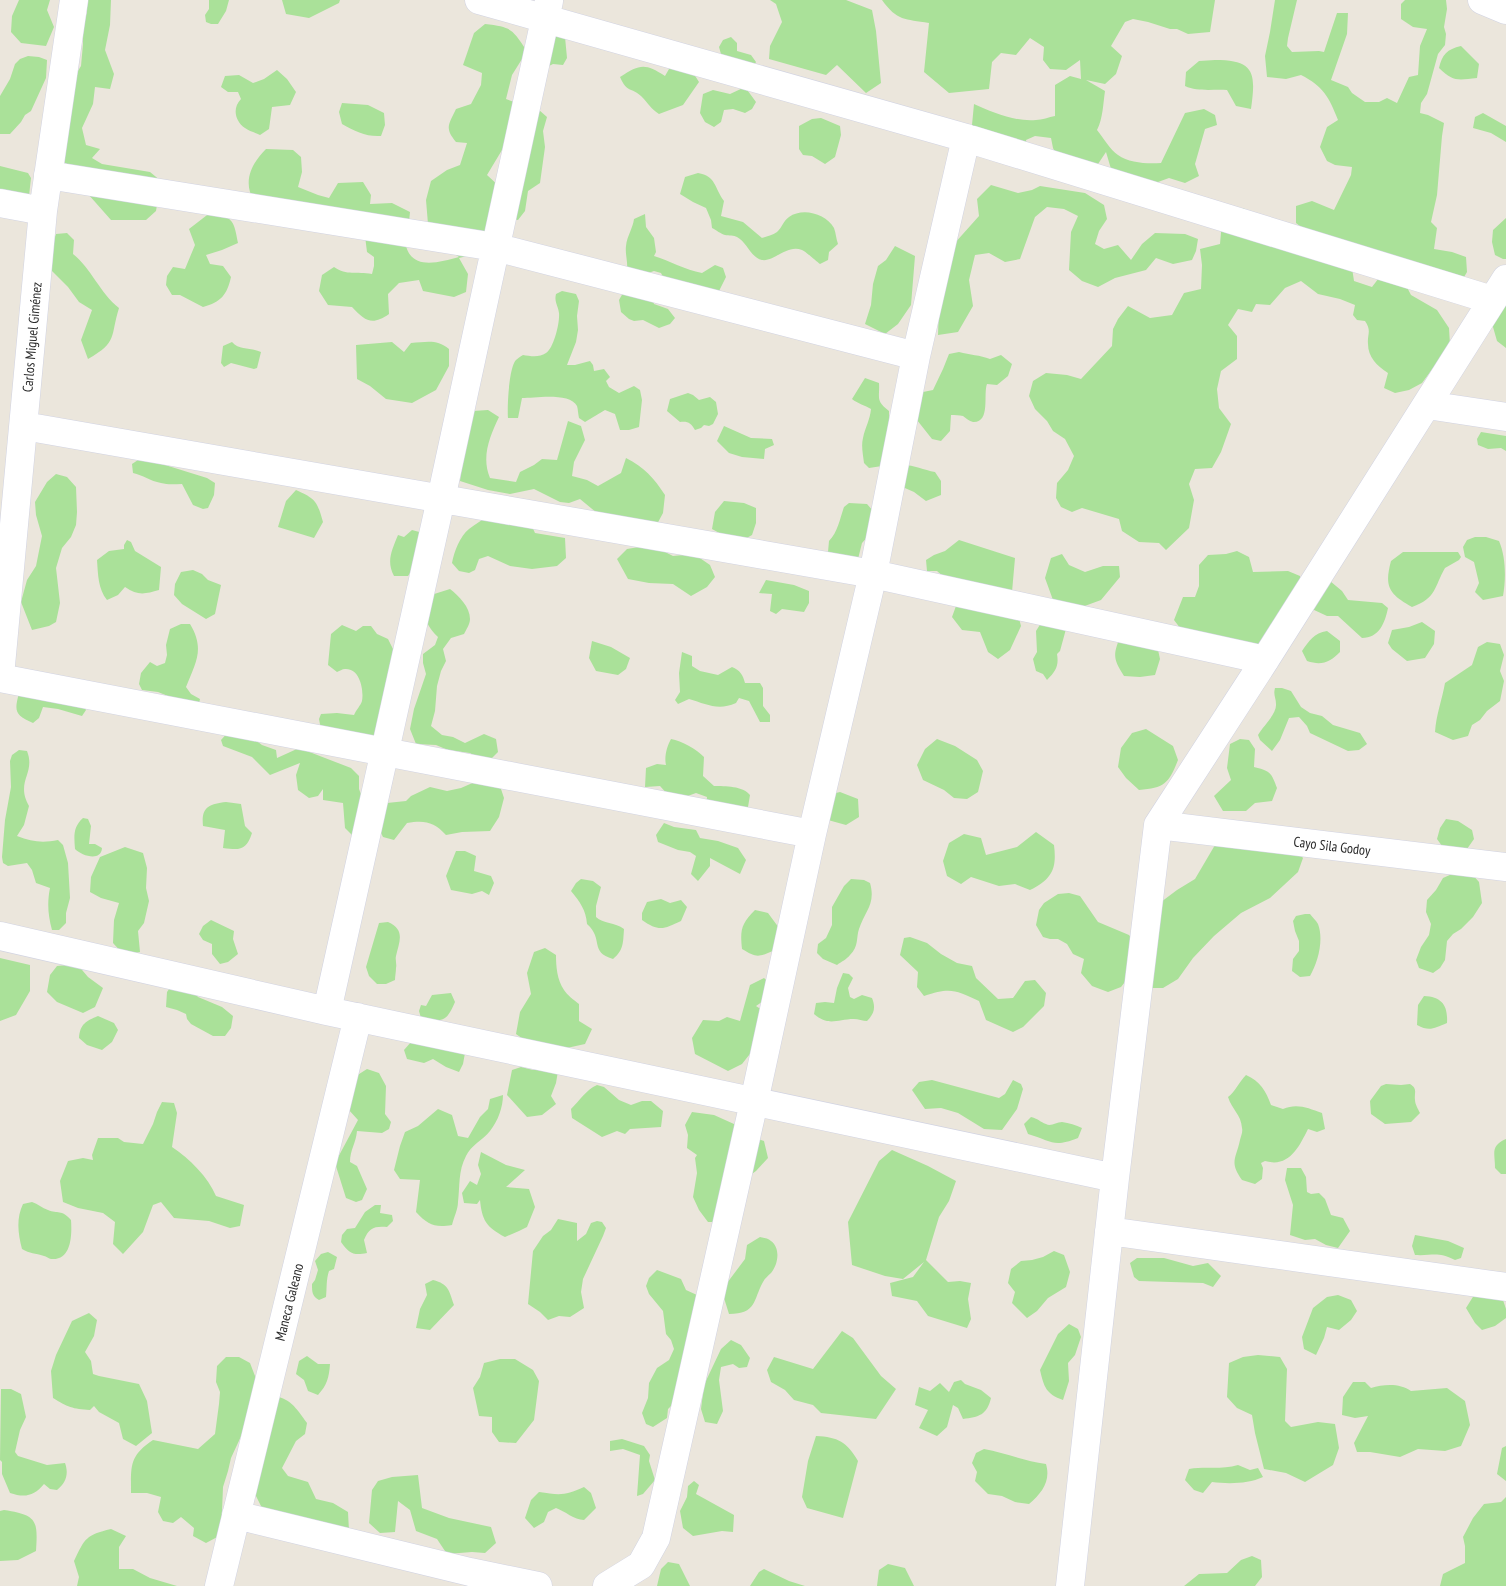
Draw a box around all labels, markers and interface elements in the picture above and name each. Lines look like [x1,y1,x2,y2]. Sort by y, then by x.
street label: Carlos Miguel Giménez [18,281,46,393]
street label: Cayo Sila Godoy [1293,832,1372,860]
street label: Maneca Galeano [271,1261,307,1343]

